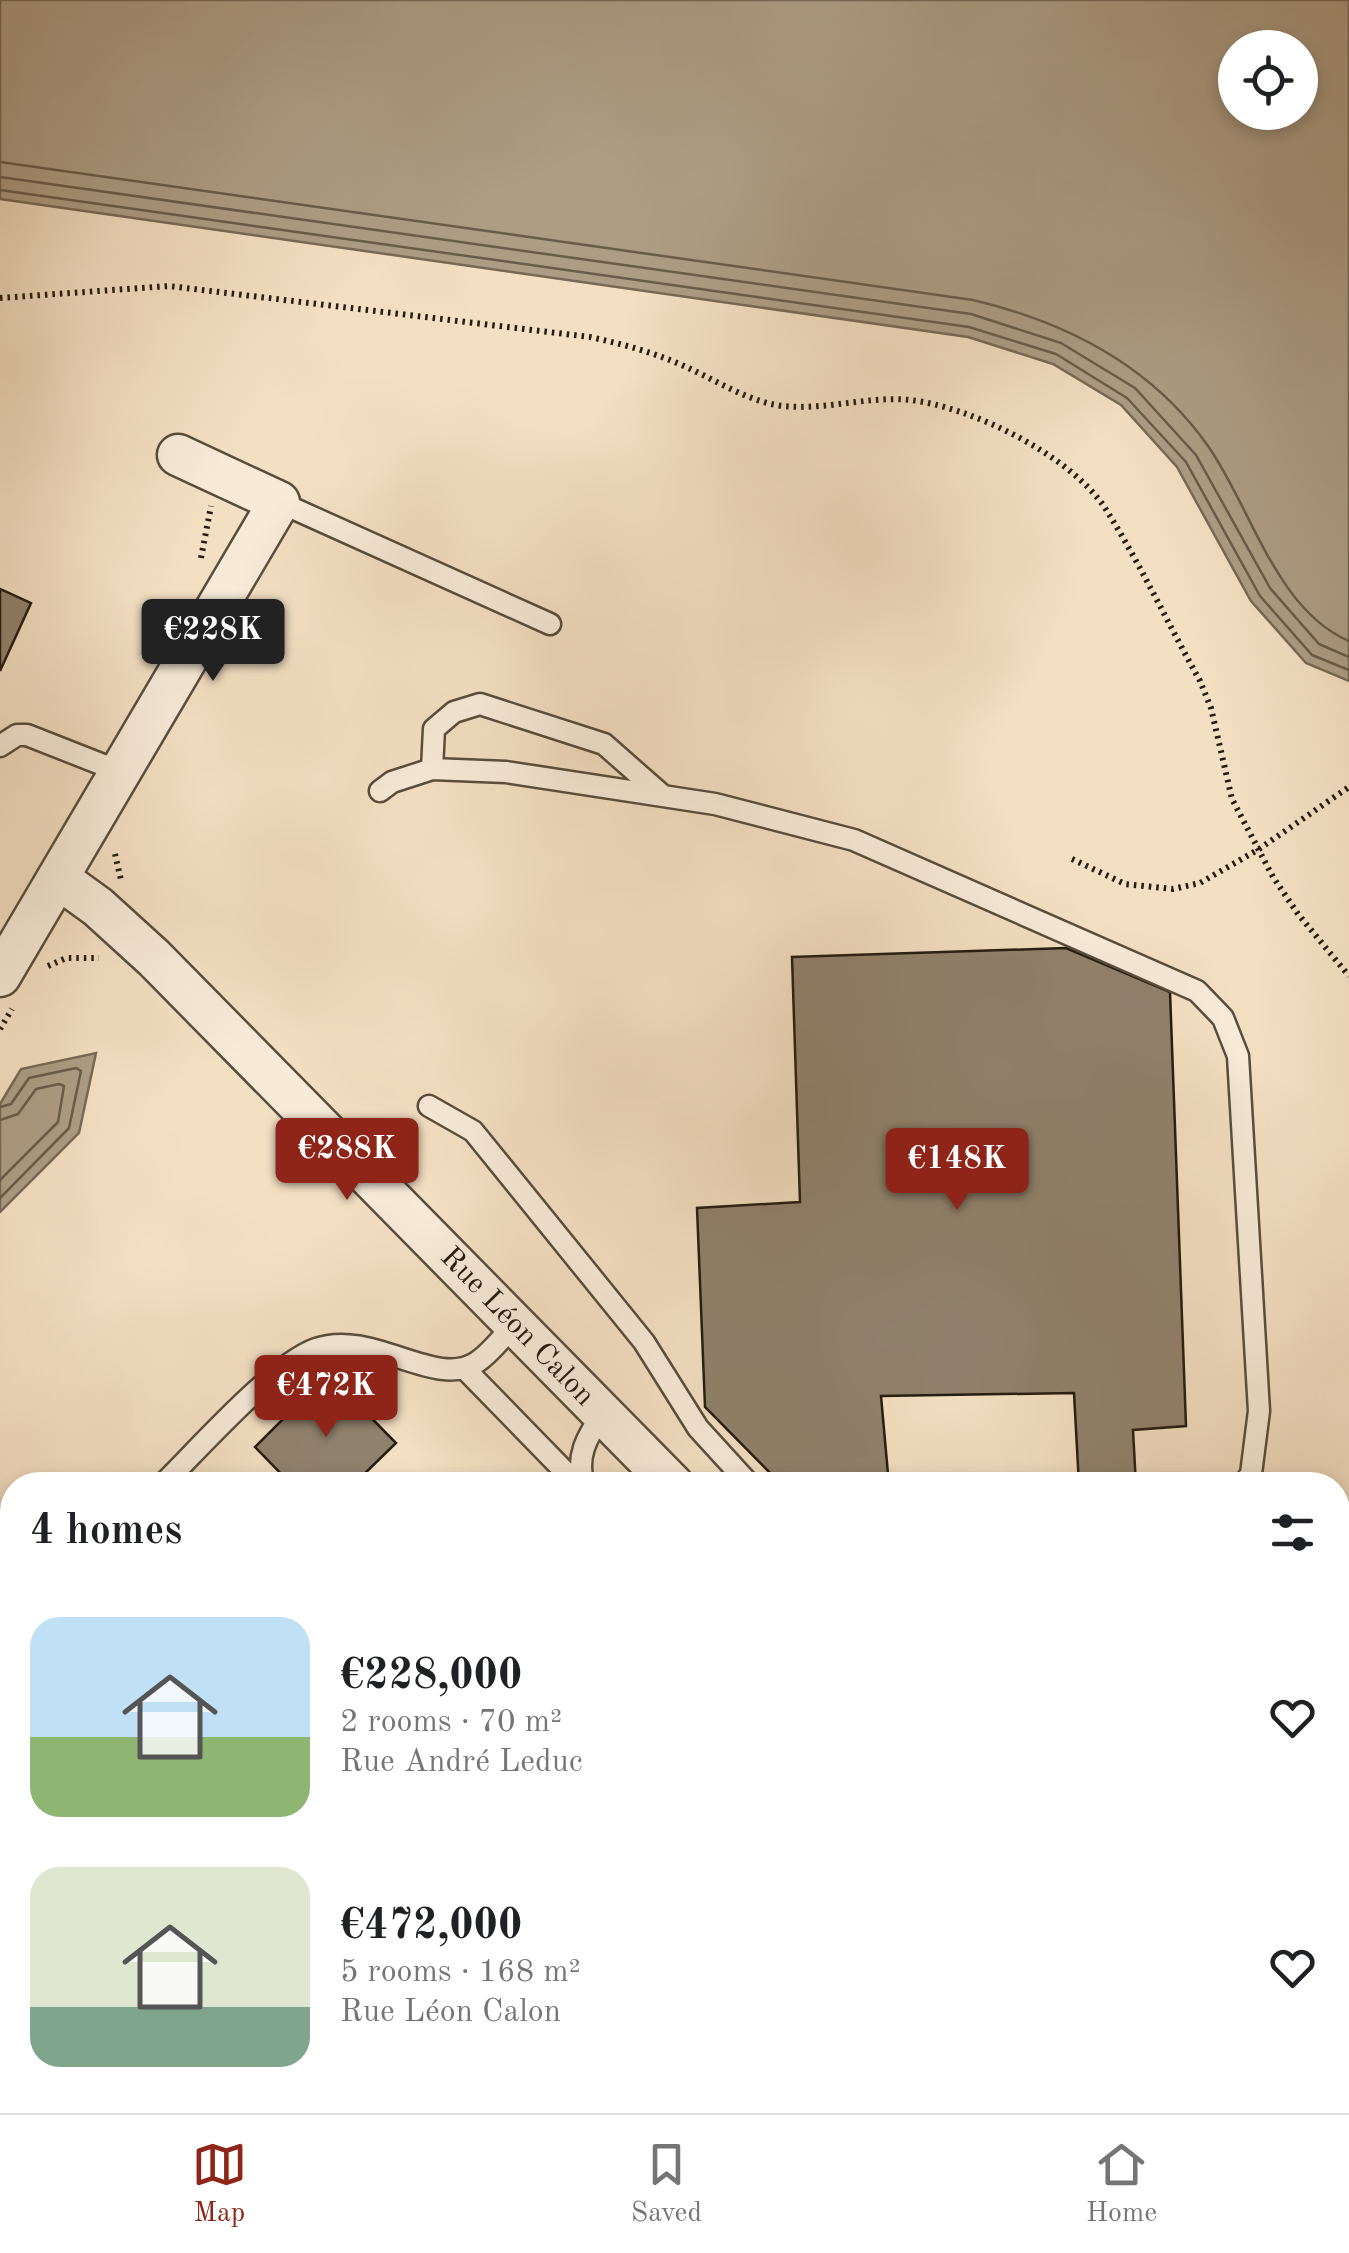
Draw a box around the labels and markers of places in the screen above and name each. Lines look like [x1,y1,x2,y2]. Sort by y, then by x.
pin: €228K [143,599,283,684]
pin: €288K [277,1118,417,1203]
pin: €148K [887,1128,1027,1213]
pin: €472K [256,1355,396,1440]

